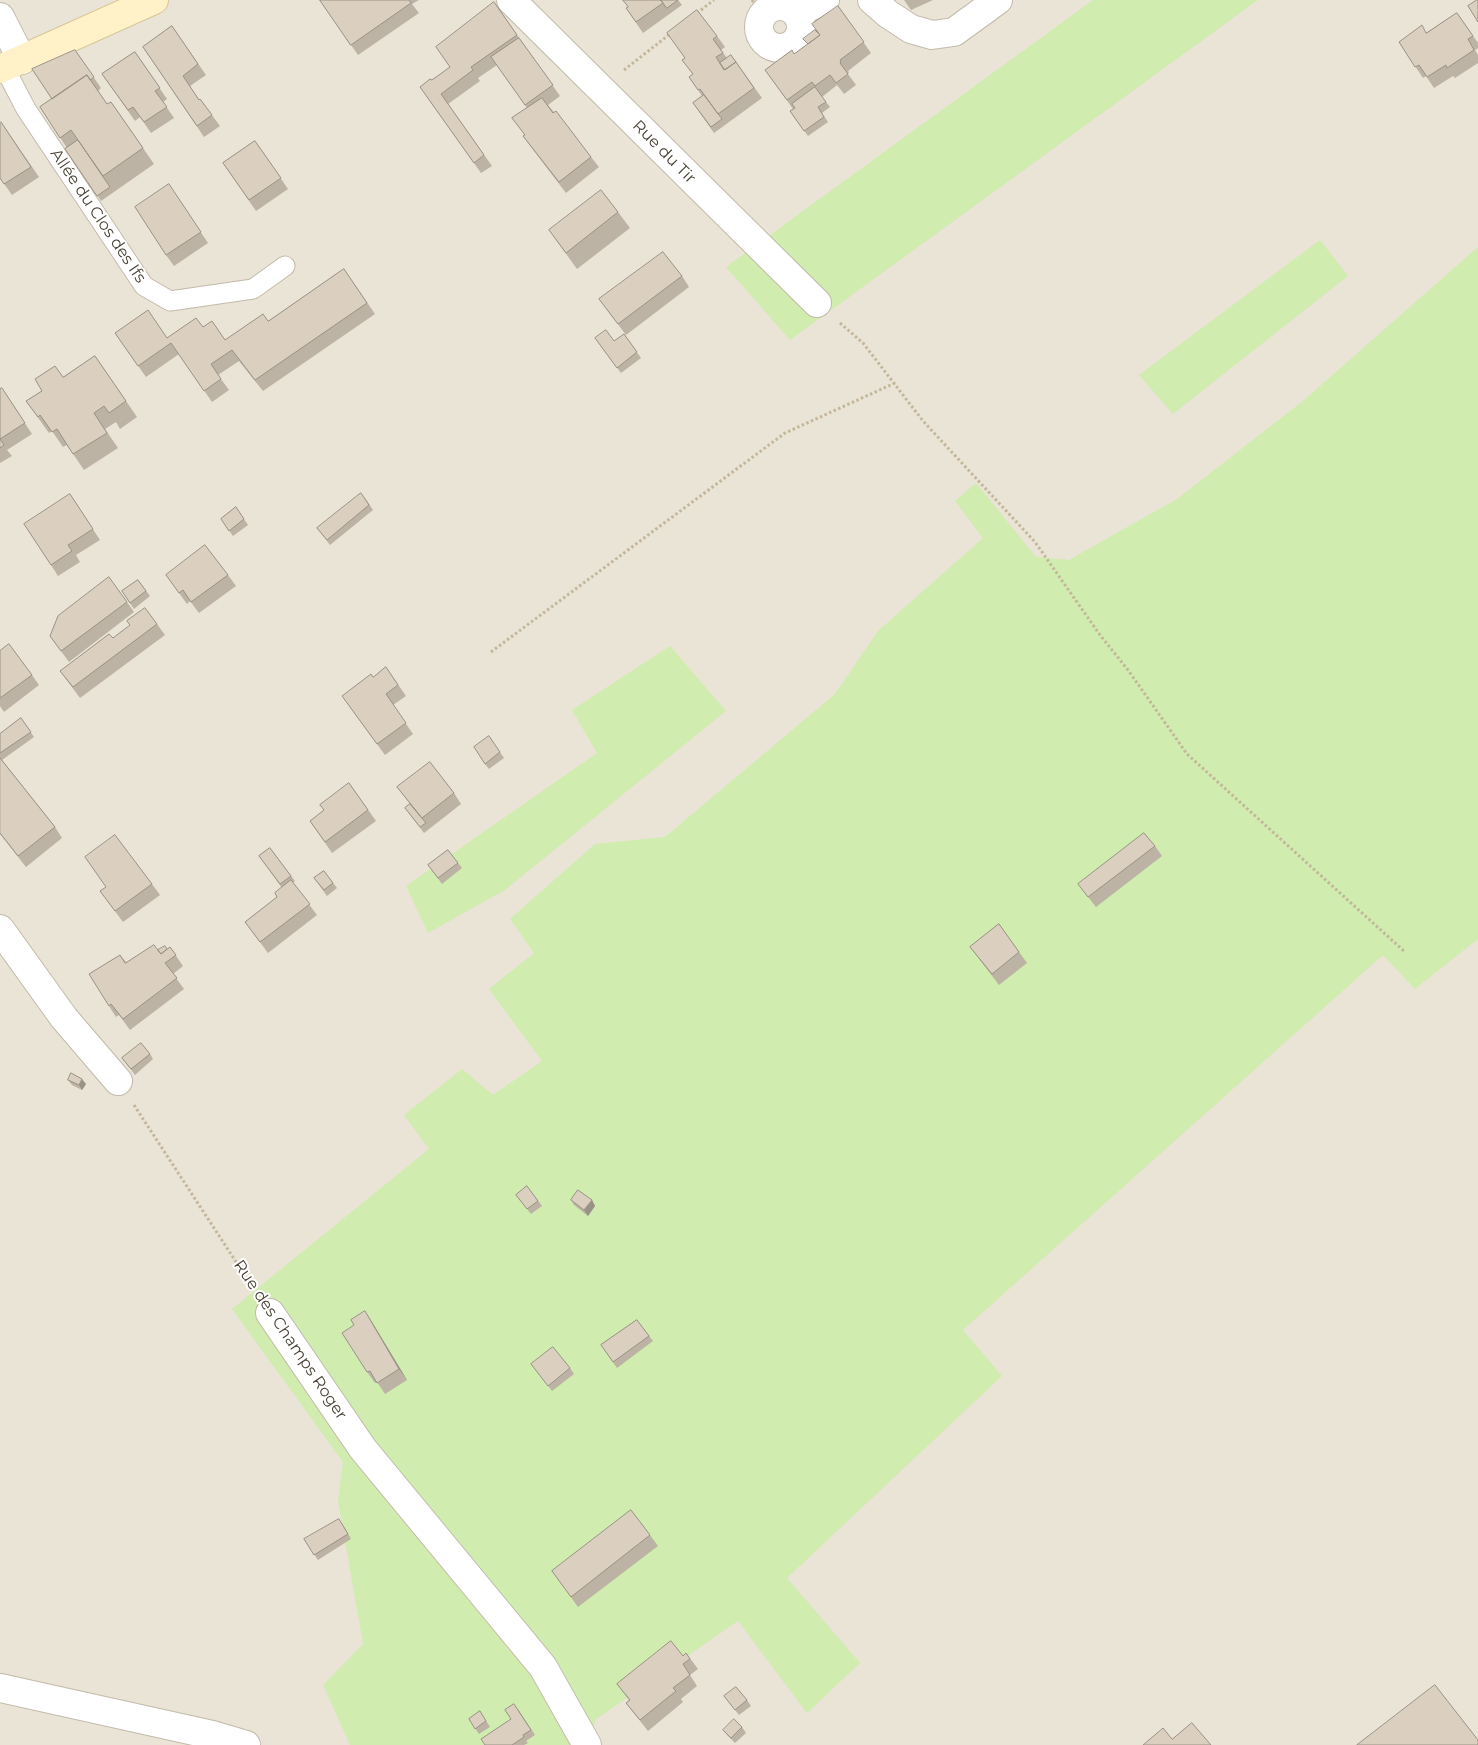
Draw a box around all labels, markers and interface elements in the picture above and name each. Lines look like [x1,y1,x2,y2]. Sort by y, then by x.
street label: Rue du Tir [628,116,700,188]
street label: Allée du Clos des Ifs [46,145,150,287]
street label: Rue des Champs Roger [229,1256,351,1424]

